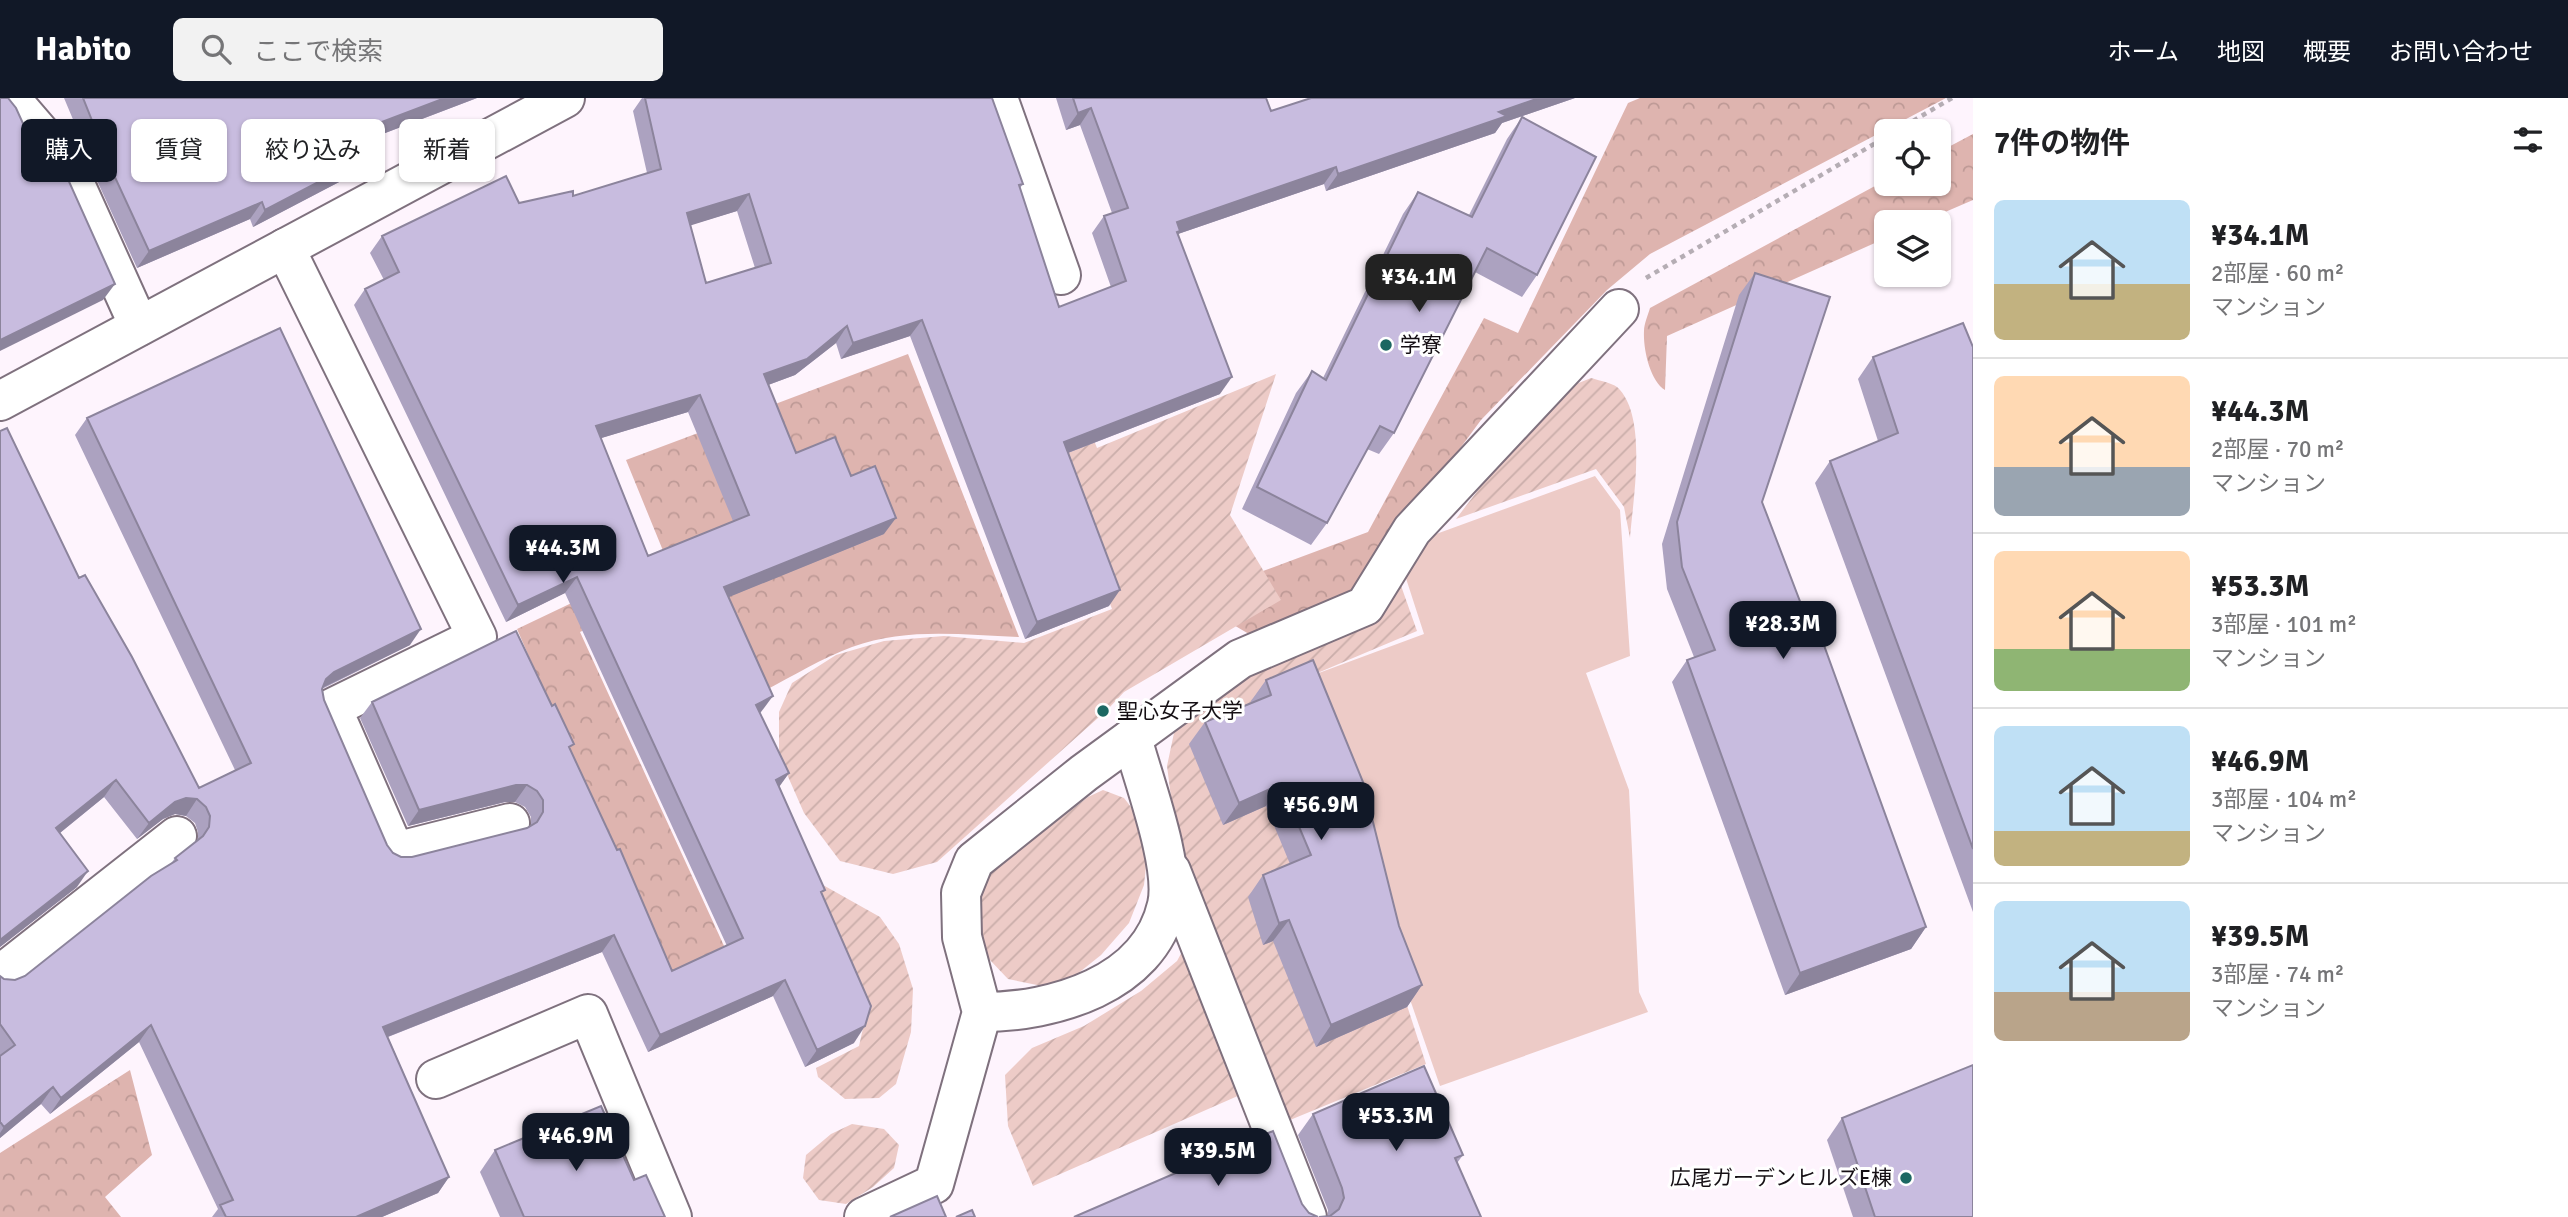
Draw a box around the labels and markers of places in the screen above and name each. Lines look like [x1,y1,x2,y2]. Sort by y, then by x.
pin: ¥34.1M [1362,254,1476,314]
place label: 学寮 [1400,332,1442,358]
marker: 学寮 [1378,337,1394,353]
pin: ¥44.3M [506,526,620,585]
pin: ¥28.3M [1726,602,1840,661]
place label: 聖心女子大学 [1117,698,1243,724]
marker: 聖心女子大学 [1095,703,1111,719]
pin: ¥56.9M [1264,782,1378,842]
pin: ¥53.3M [1339,1094,1453,1153]
pin: ¥46.9M [519,1114,633,1173]
pin: ¥39.5M [1161,1128,1275,1188]
place label: 広尾ガーデンヒルズE棟 [1670,1165,1892,1191]
marker: 広尾ガーデンヒルズE棟 [1898,1170,1914,1186]

